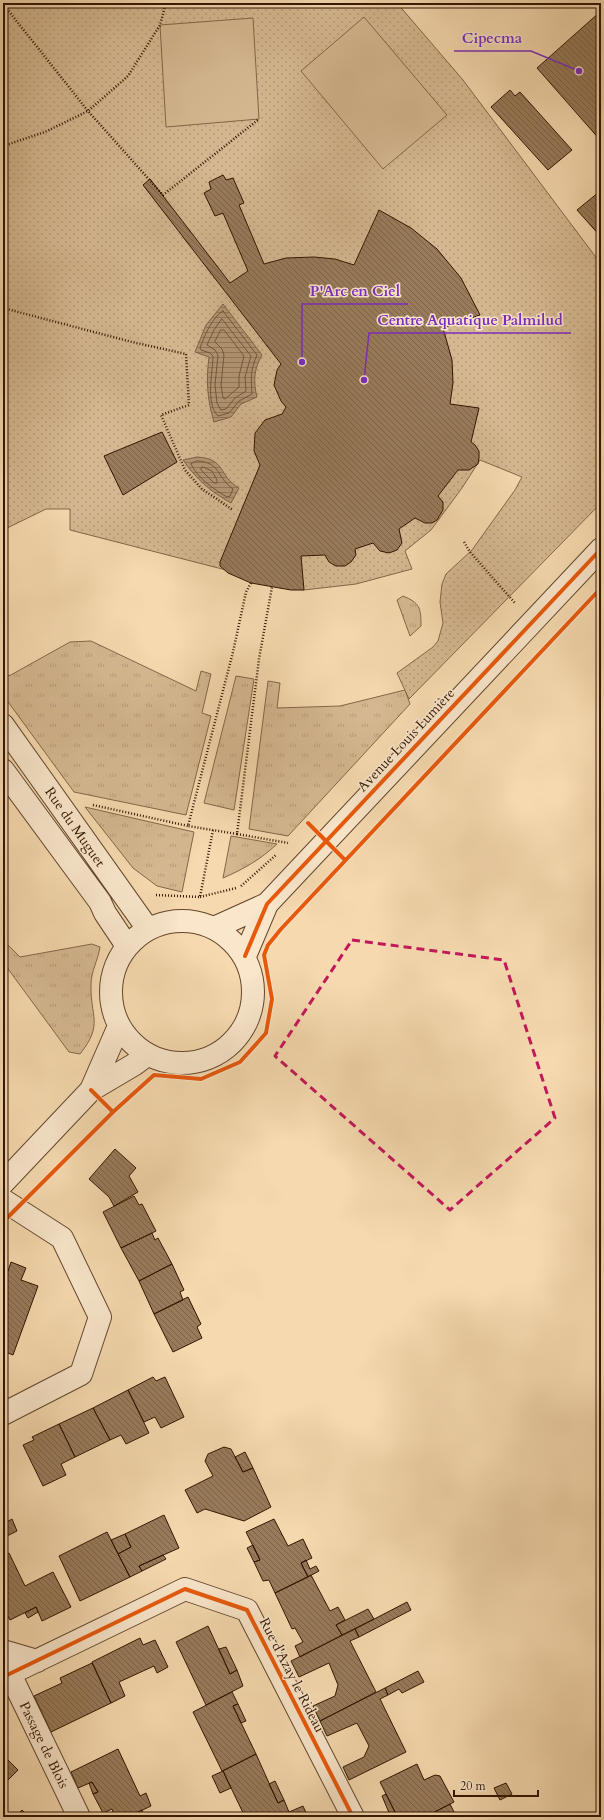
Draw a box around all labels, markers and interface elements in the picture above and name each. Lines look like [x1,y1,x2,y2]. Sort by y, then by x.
callout: Cipecma [454,24,531,51]
text: Cipecma [462,28,523,48]
callout: P'Arc en Ciel [302,277,408,304]
text: P'Arc en Ciel [310,281,401,301]
callout: Centre Aquatique Palmilud [369,306,571,333]
text: Centre Aquatique Palmilud [377,310,563,330]
street label: Avenue Louis Lumière [353,684,459,796]
street label: Rue du Muguet [40,783,110,871]
street label: Rue d'Azay le Rideau [255,1614,329,1736]
street label: Passage de Blois [15,1698,73,1792]
scale bar [454,1772,538,1798]
text: 20 m [460,1778,487,1794]

